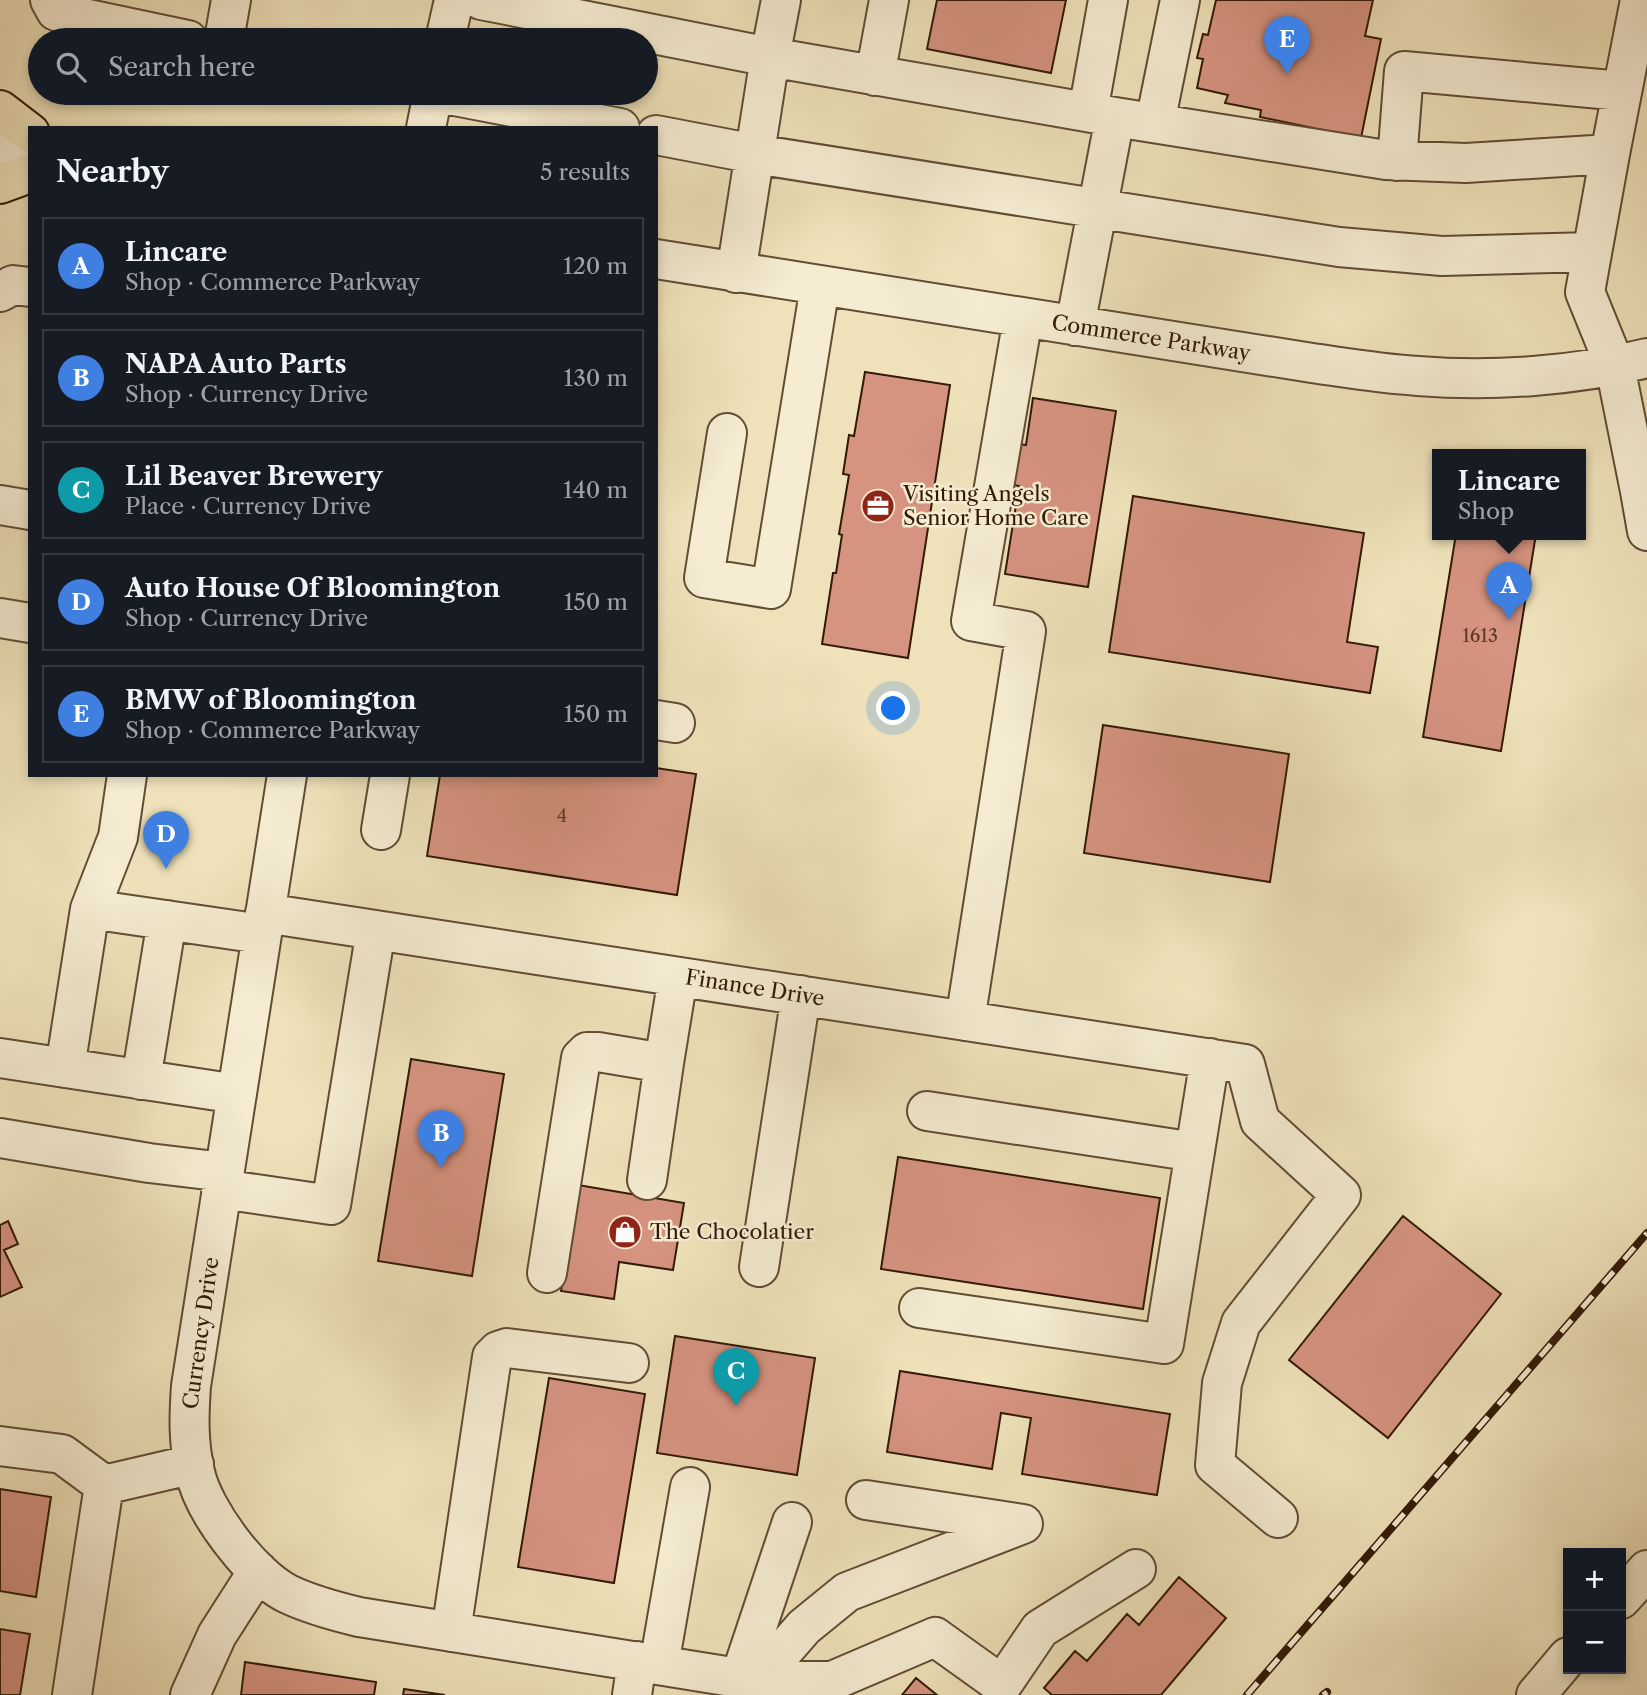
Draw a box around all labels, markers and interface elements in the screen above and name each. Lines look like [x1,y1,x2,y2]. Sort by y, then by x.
pin: E [1264,16,1310,74]
search box [28,28,658,105]
icon: search [52,48,90,86]
text: Search here [108,51,255,83]
text: Nearby [56,153,169,190]
text: 5 results [540,158,630,186]
text: Lincare [125,236,227,268]
text: A [72,252,90,280]
text: 120 m [563,252,628,280]
text: Shop · Commerce Parkway [125,268,420,296]
street label: Commerce Parkway [1050,309,1253,366]
text: NAPA Auto Parts [125,348,347,380]
text: B [72,364,90,392]
text: 130 m [564,364,628,392]
text: Shop · Currency Drive [125,380,368,408]
popup [1432,449,1586,540]
text: Lil Beaver Brewery [125,460,382,492]
text: Lincare [1458,465,1560,497]
text: C [72,476,90,504]
text: 140 m [563,476,628,504]
place label: Visiting Angels Senior Home Care [902,481,1089,530]
office icon: Visiting Angels Senior Home Care [859,487,897,525]
text: Place · Currency Drive [125,492,371,520]
text: Shop [1458,497,1514,525]
pin: A [1486,562,1532,620]
text: Auto House Of Bloomington [125,572,500,604]
text: D [71,588,91,616]
text: 150 m [564,588,628,616]
text: Shop · Currency Drive [125,604,368,632]
house number: 1613 [1462,625,1498,647]
text: BMW of Bloomington [125,684,417,716]
your location [876,691,910,725]
text: E [73,700,89,728]
text: 150 m [564,700,628,728]
text: Shop · Commerce Parkway [125,716,420,744]
house number: 4 [557,805,567,827]
pin: D [143,811,189,869]
street label: Finance Drive [684,964,826,1011]
pin: B [418,1110,464,1168]
shop icon: The Chocolatier [606,1213,644,1251]
place label: The Chocolatier [650,1219,814,1244]
street label: Currency Drive [177,1255,224,1411]
pin: C [713,1348,759,1406]
map controls [1563,1548,1626,1674]
button: + [1563,1548,1626,1611]
button: − [1563,1611,1626,1674]

